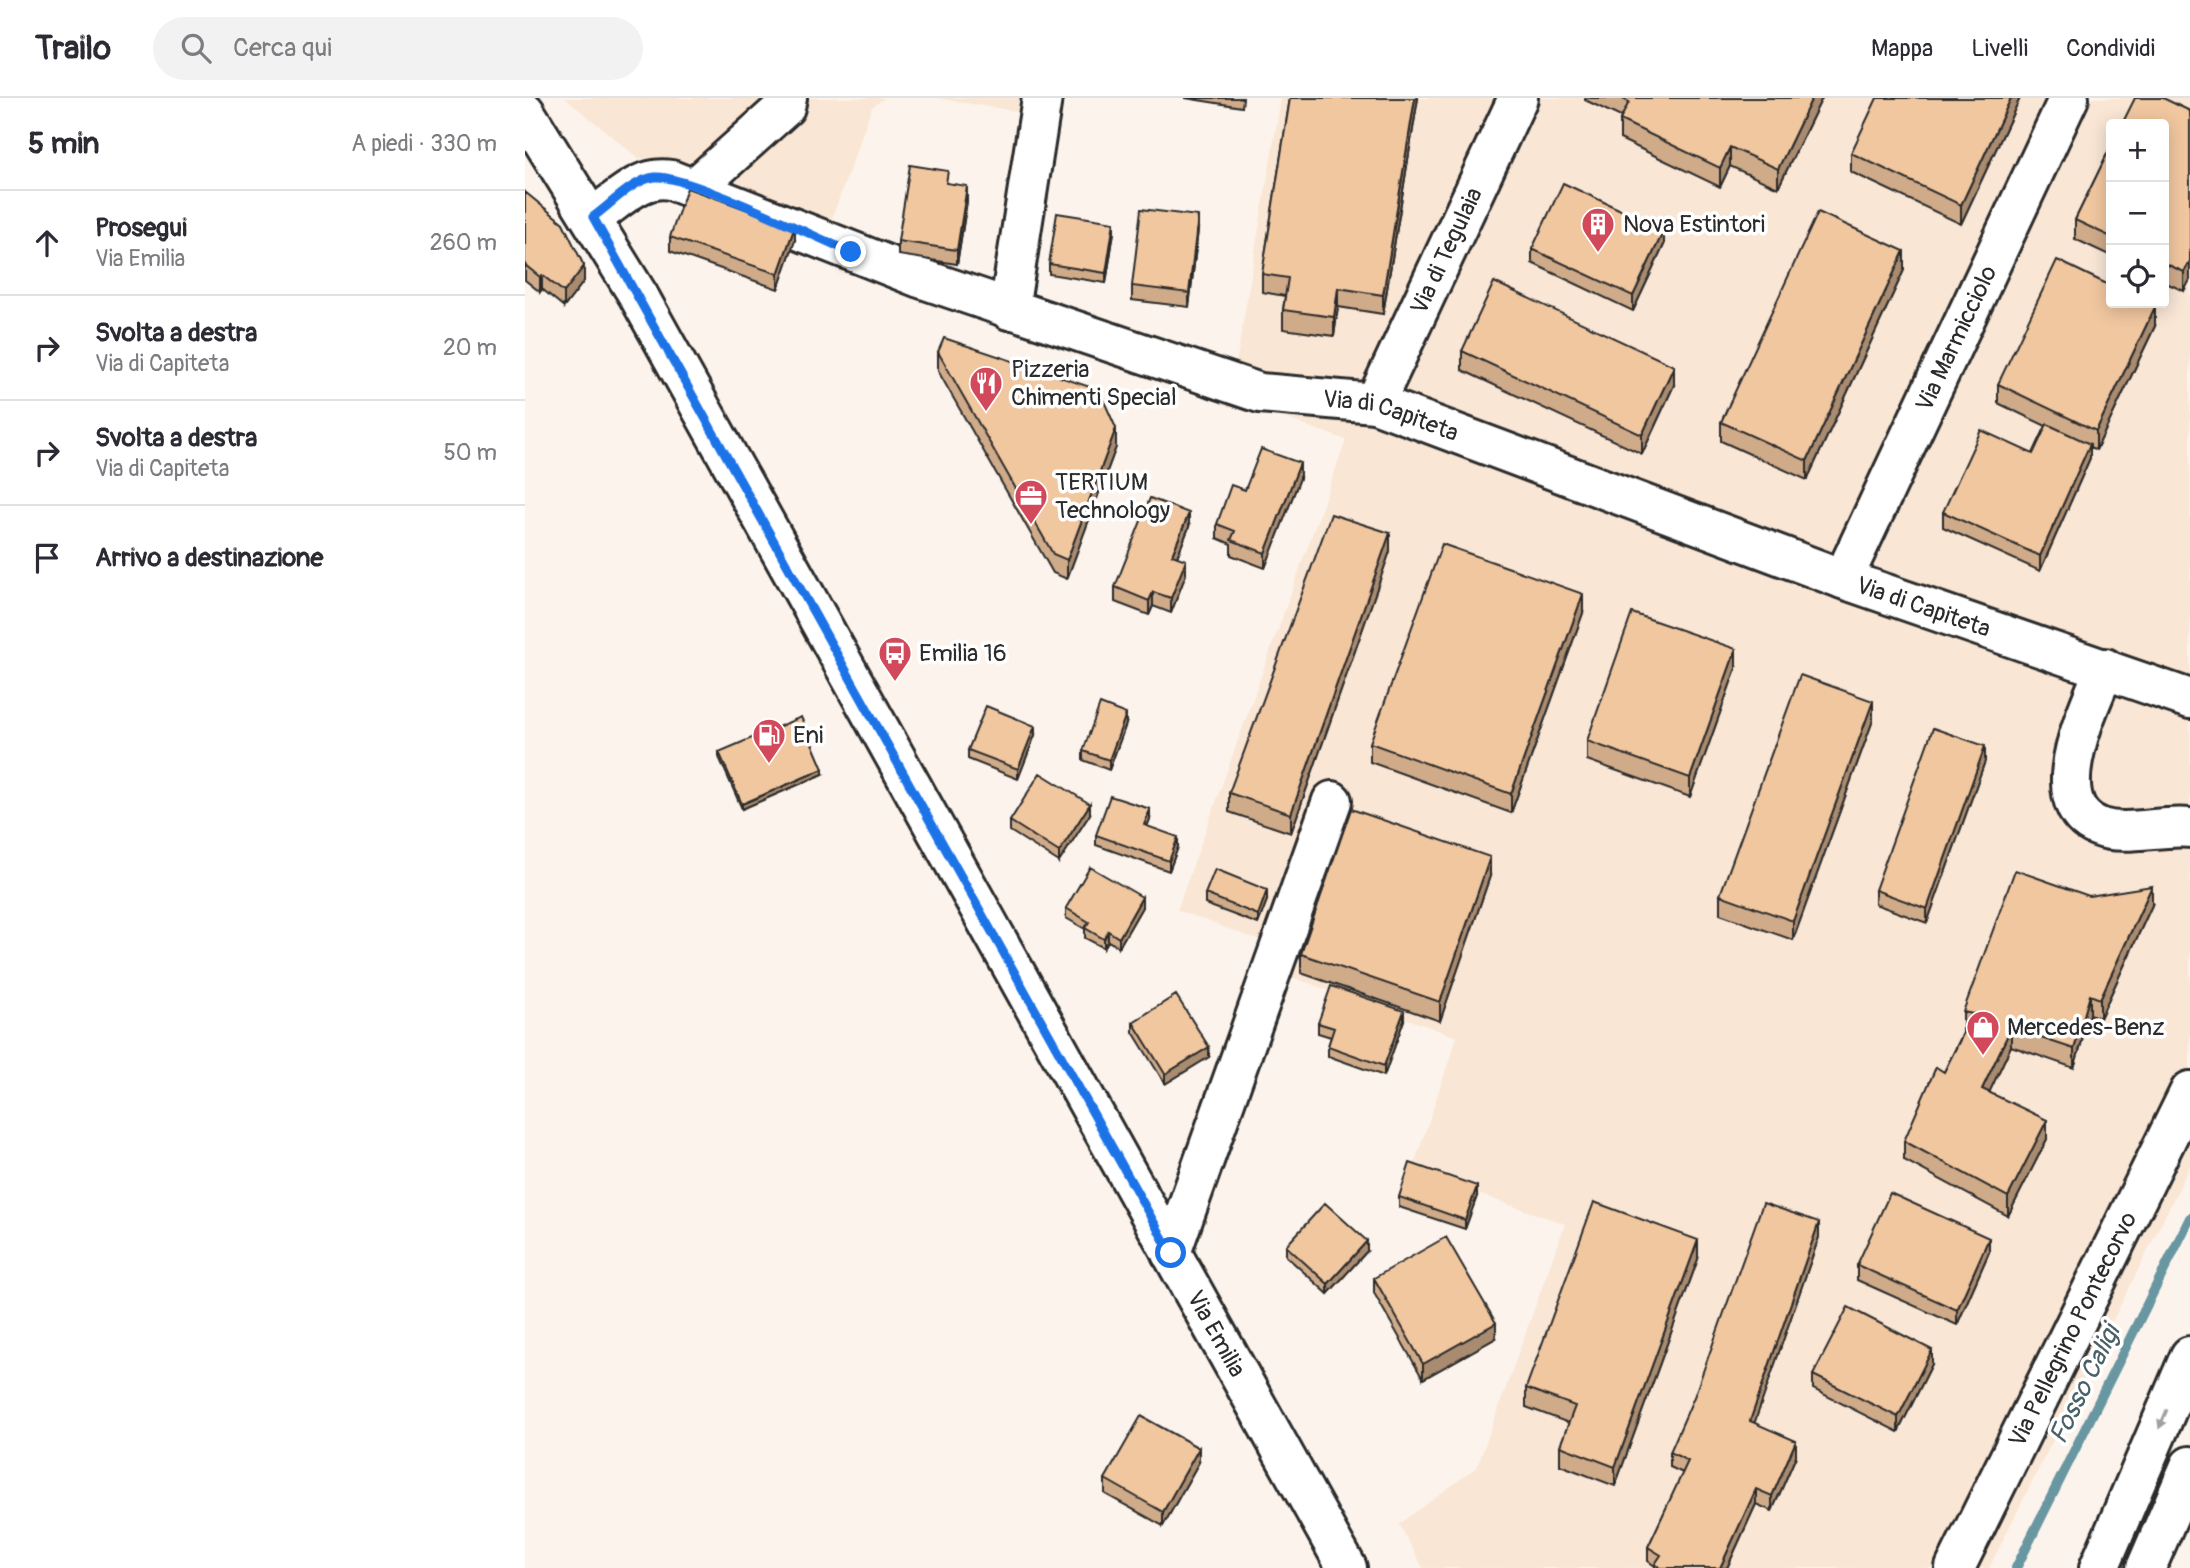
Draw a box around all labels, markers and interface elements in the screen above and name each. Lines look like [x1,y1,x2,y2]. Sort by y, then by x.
search box [153,17,643,80]
text: Trailo [35,28,111,69]
icon: search [177,29,215,67]
text: Cerca qui [233,32,332,64]
text: Mappa [1871,34,1933,63]
text: Livelli [1971,34,2028,63]
text: Condividi [2066,34,2155,63]
map controls [2106,119,2169,308]
button: + [2106,119,2169,182]
text: 5 min [28,125,99,162]
text: A piedi · 330 m [351,129,497,158]
button: − [2106,182,2169,245]
street label: Via di Tegulaia [1405,183,1489,319]
building icon: Nova Estintori [1579,205,1617,254]
place label: Nova Estintori [1623,210,1765,239]
text: Prosegui [95,212,187,244]
icon: ahead [28,224,66,262]
text: 260 m [430,228,497,257]
route end [835,236,866,267]
text: Via Emilia [95,244,185,273]
button: locate [2106,245,2169,308]
street label: Via Marmicciolo [1910,261,2003,416]
text: Svolta a destra [95,317,257,349]
icon: right [28,329,66,367]
text: 20 m [443,333,497,362]
text: Via di Capiteta [95,349,229,378]
place label: Pizzeria Chimenti Special [1011,355,1177,412]
restaurant icon: Pizzeria Chimenti Special [967,364,1005,413]
street label: Via di Capiteta [1322,385,1462,448]
text: Svolta a destra [95,422,257,454]
icon: right [28,434,66,472]
text: 50 m [443,438,497,467]
text: Via di Capiteta [95,454,229,483]
place label: TERTIUM Technology [1055,468,1170,525]
office icon: TERTIUM Technology [1012,477,1050,526]
icon: arrive [28,539,66,577]
text: Arrivo a destinazione [95,542,323,574]
street label: Via di Capiteta [1852,571,1994,644]
bus stop icon: Emilia 16 [876,634,914,683]
place label: Emilia 16 [919,639,1007,668]
fuel station icon: Eni [750,716,788,765]
place label: Eni [793,721,823,750]
shop icon: Mercedes-Benz [1964,1008,2002,1057]
place label: Mercedes-Benz [2007,1013,2165,1042]
street label: Via Pellegrino Pontecorvo [2003,1207,2143,1452]
route start [1155,1237,1186,1268]
street label: Via Emilia [1180,1286,1252,1382]
water label: Fosso Caligi [2043,1316,2129,1449]
one-way arrow [2157,1409,2169,1429]

